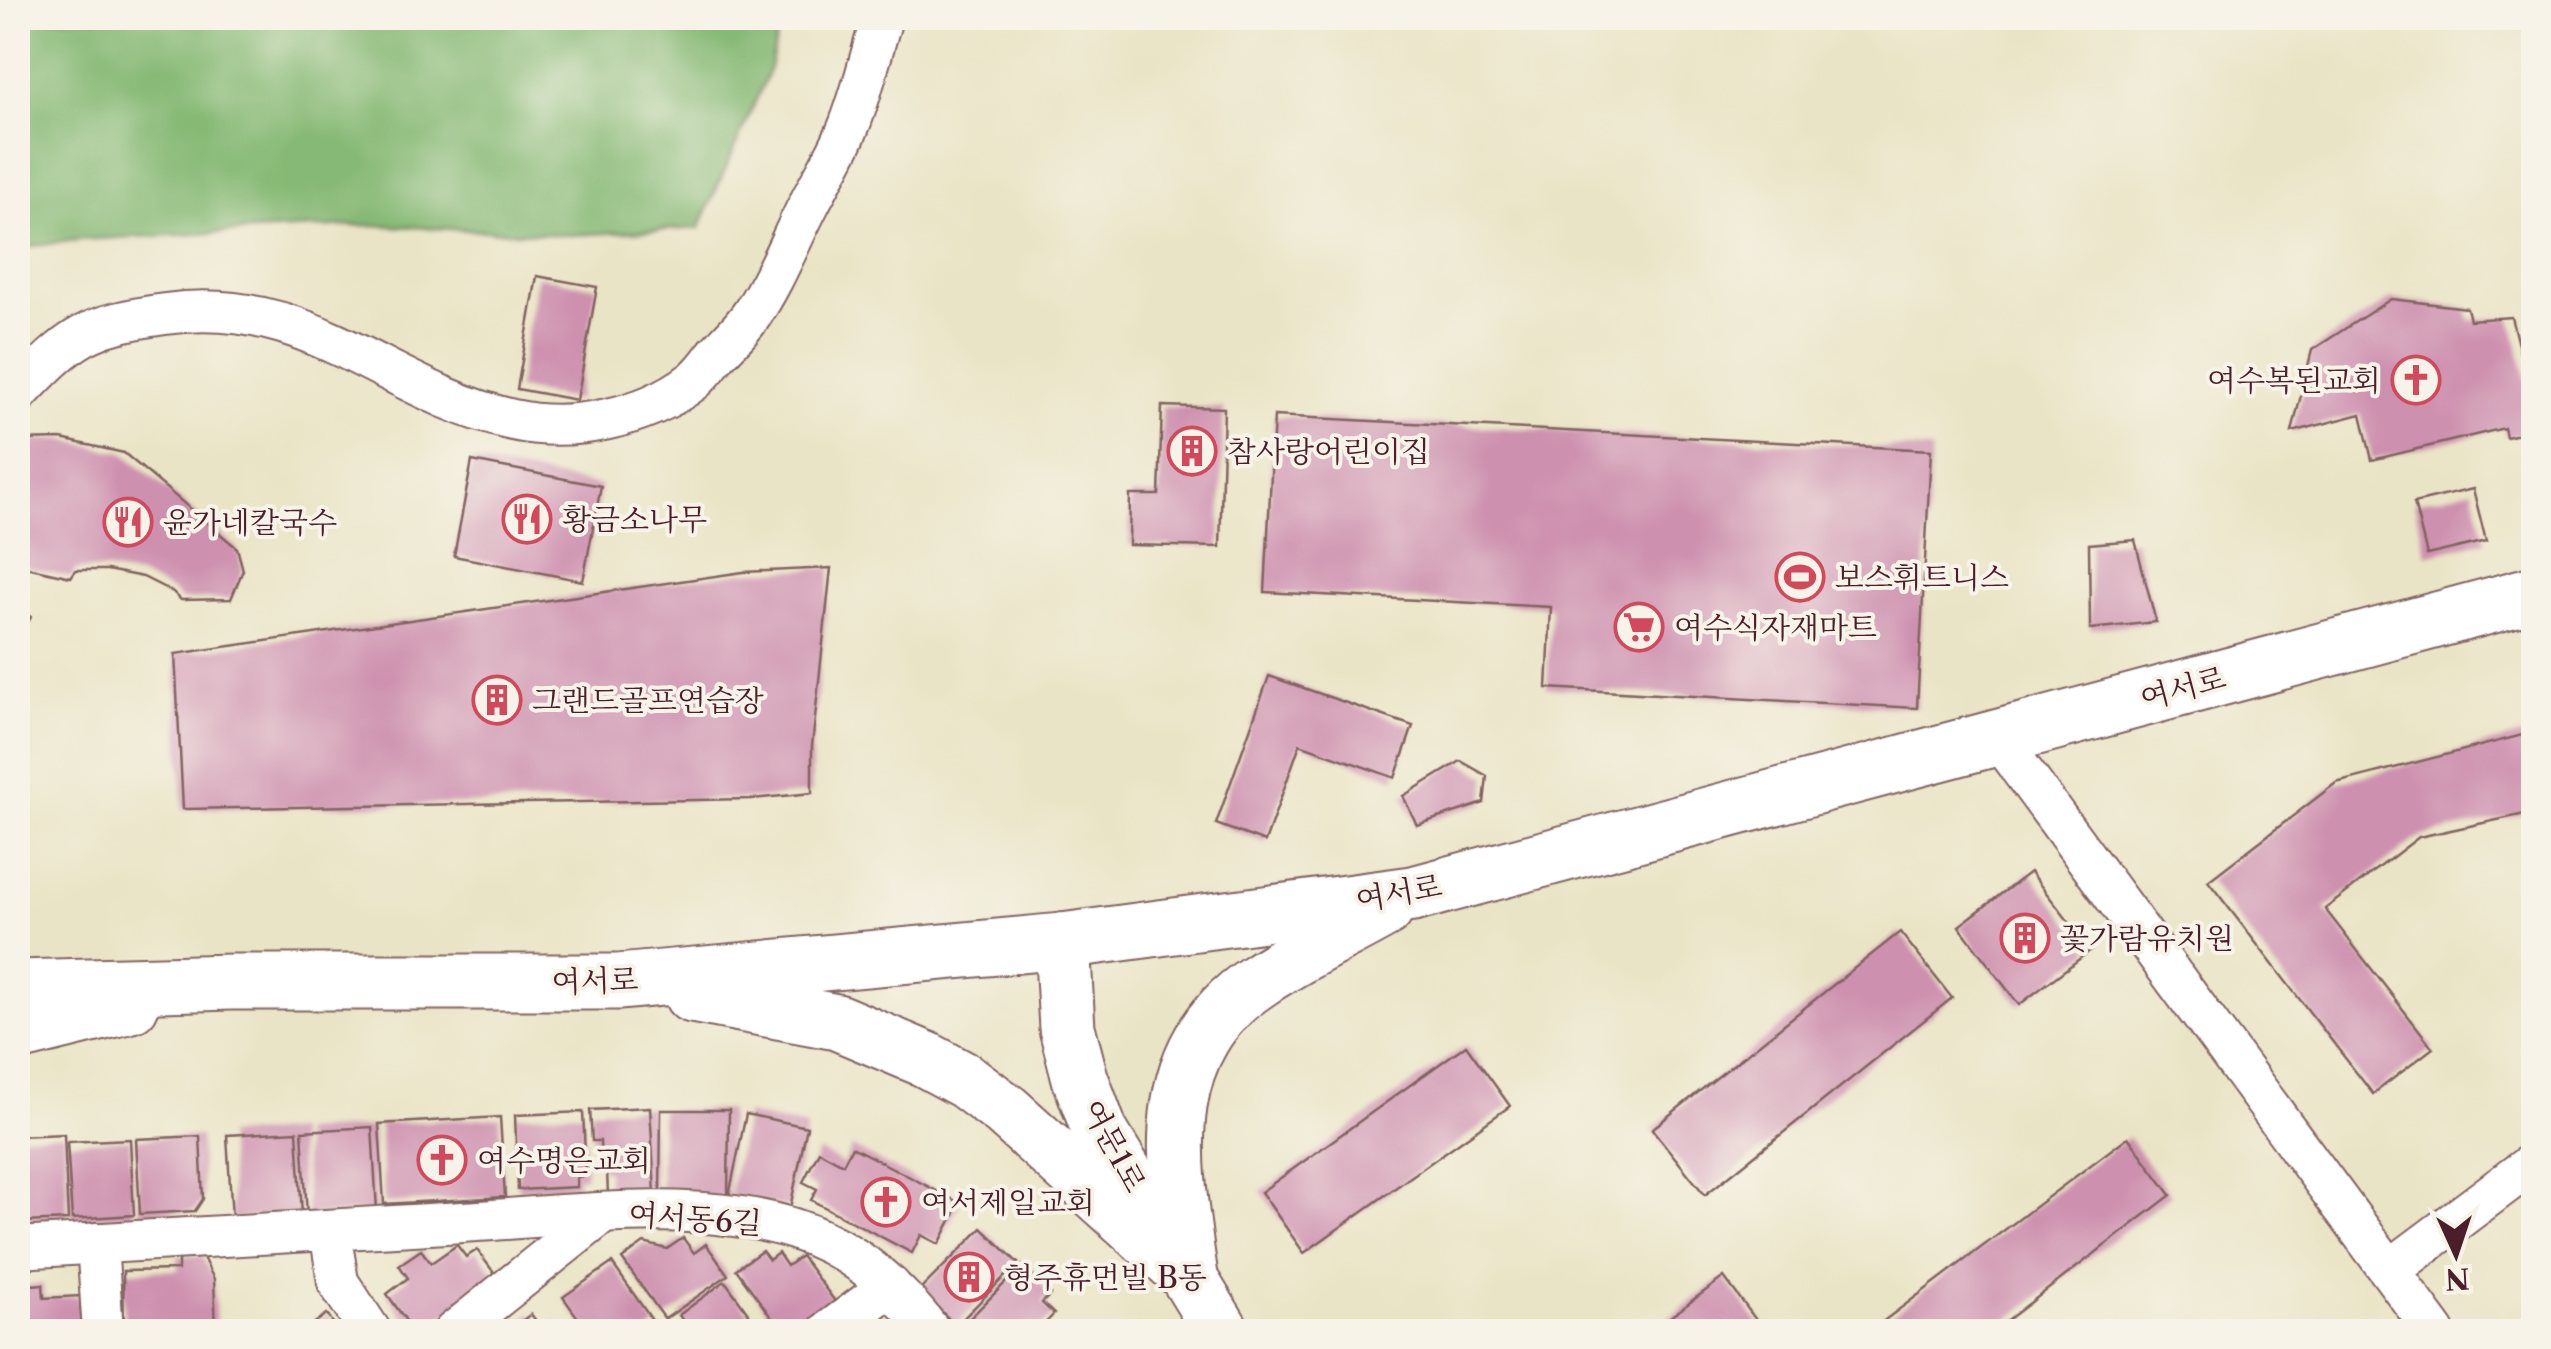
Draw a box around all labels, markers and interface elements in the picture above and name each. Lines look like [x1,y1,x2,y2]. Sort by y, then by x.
church icon: 여수복된교회 [2390,354,2442,406]
place label: 여수복된교회 [2207,362,2381,399]
building icon: 참사랑어린이집 [1166,425,1218,477]
place label: 참사랑어린이집 [1227,433,1430,470]
restaurant icon: 황금소나무 [501,493,553,545]
restaurant icon: 윤가네칼국수 [102,496,154,548]
place label: 황금소나무 [562,501,707,538]
place label: 윤가네칼국수 [163,504,337,541]
sports icon: 보스휘트니스 [1774,551,1826,603]
place label: 보스휘트니스 [1835,559,2009,596]
supermarket icon: 여수식자재마트 [1613,601,1665,653]
place label: 여수식자재마트 [1674,609,1877,646]
street label: 여서로 [2136,659,2230,717]
building icon: 그랜드골프연습장 [471,674,523,726]
place label: 그랜드골프연습장 [532,682,764,719]
street label: 여서로 [1353,867,1445,919]
building icon: 꽃가람유치원 [1999,912,2051,964]
place label: 꽃가람유치원 [2060,920,2234,957]
street label: 여서로 [551,961,639,1001]
street label: 여문1로 [1074,1093,1154,1199]
church icon: 여수명은교회 [416,1134,468,1186]
place label: 여수명은교회 [477,1142,651,1179]
church icon: 여서제일교회 [860,1176,912,1228]
place label: 여서제일교회 [921,1184,1095,1221]
street label: 여서동6길 [627,1196,763,1242]
north arrow [2406,1204,2506,1304]
building icon: 형주휴먼빌 B동 [943,1251,995,1303]
place label: 형주휴먼빌 B동 [1004,1259,1207,1296]
text: N [2444,1261,2470,1297]

